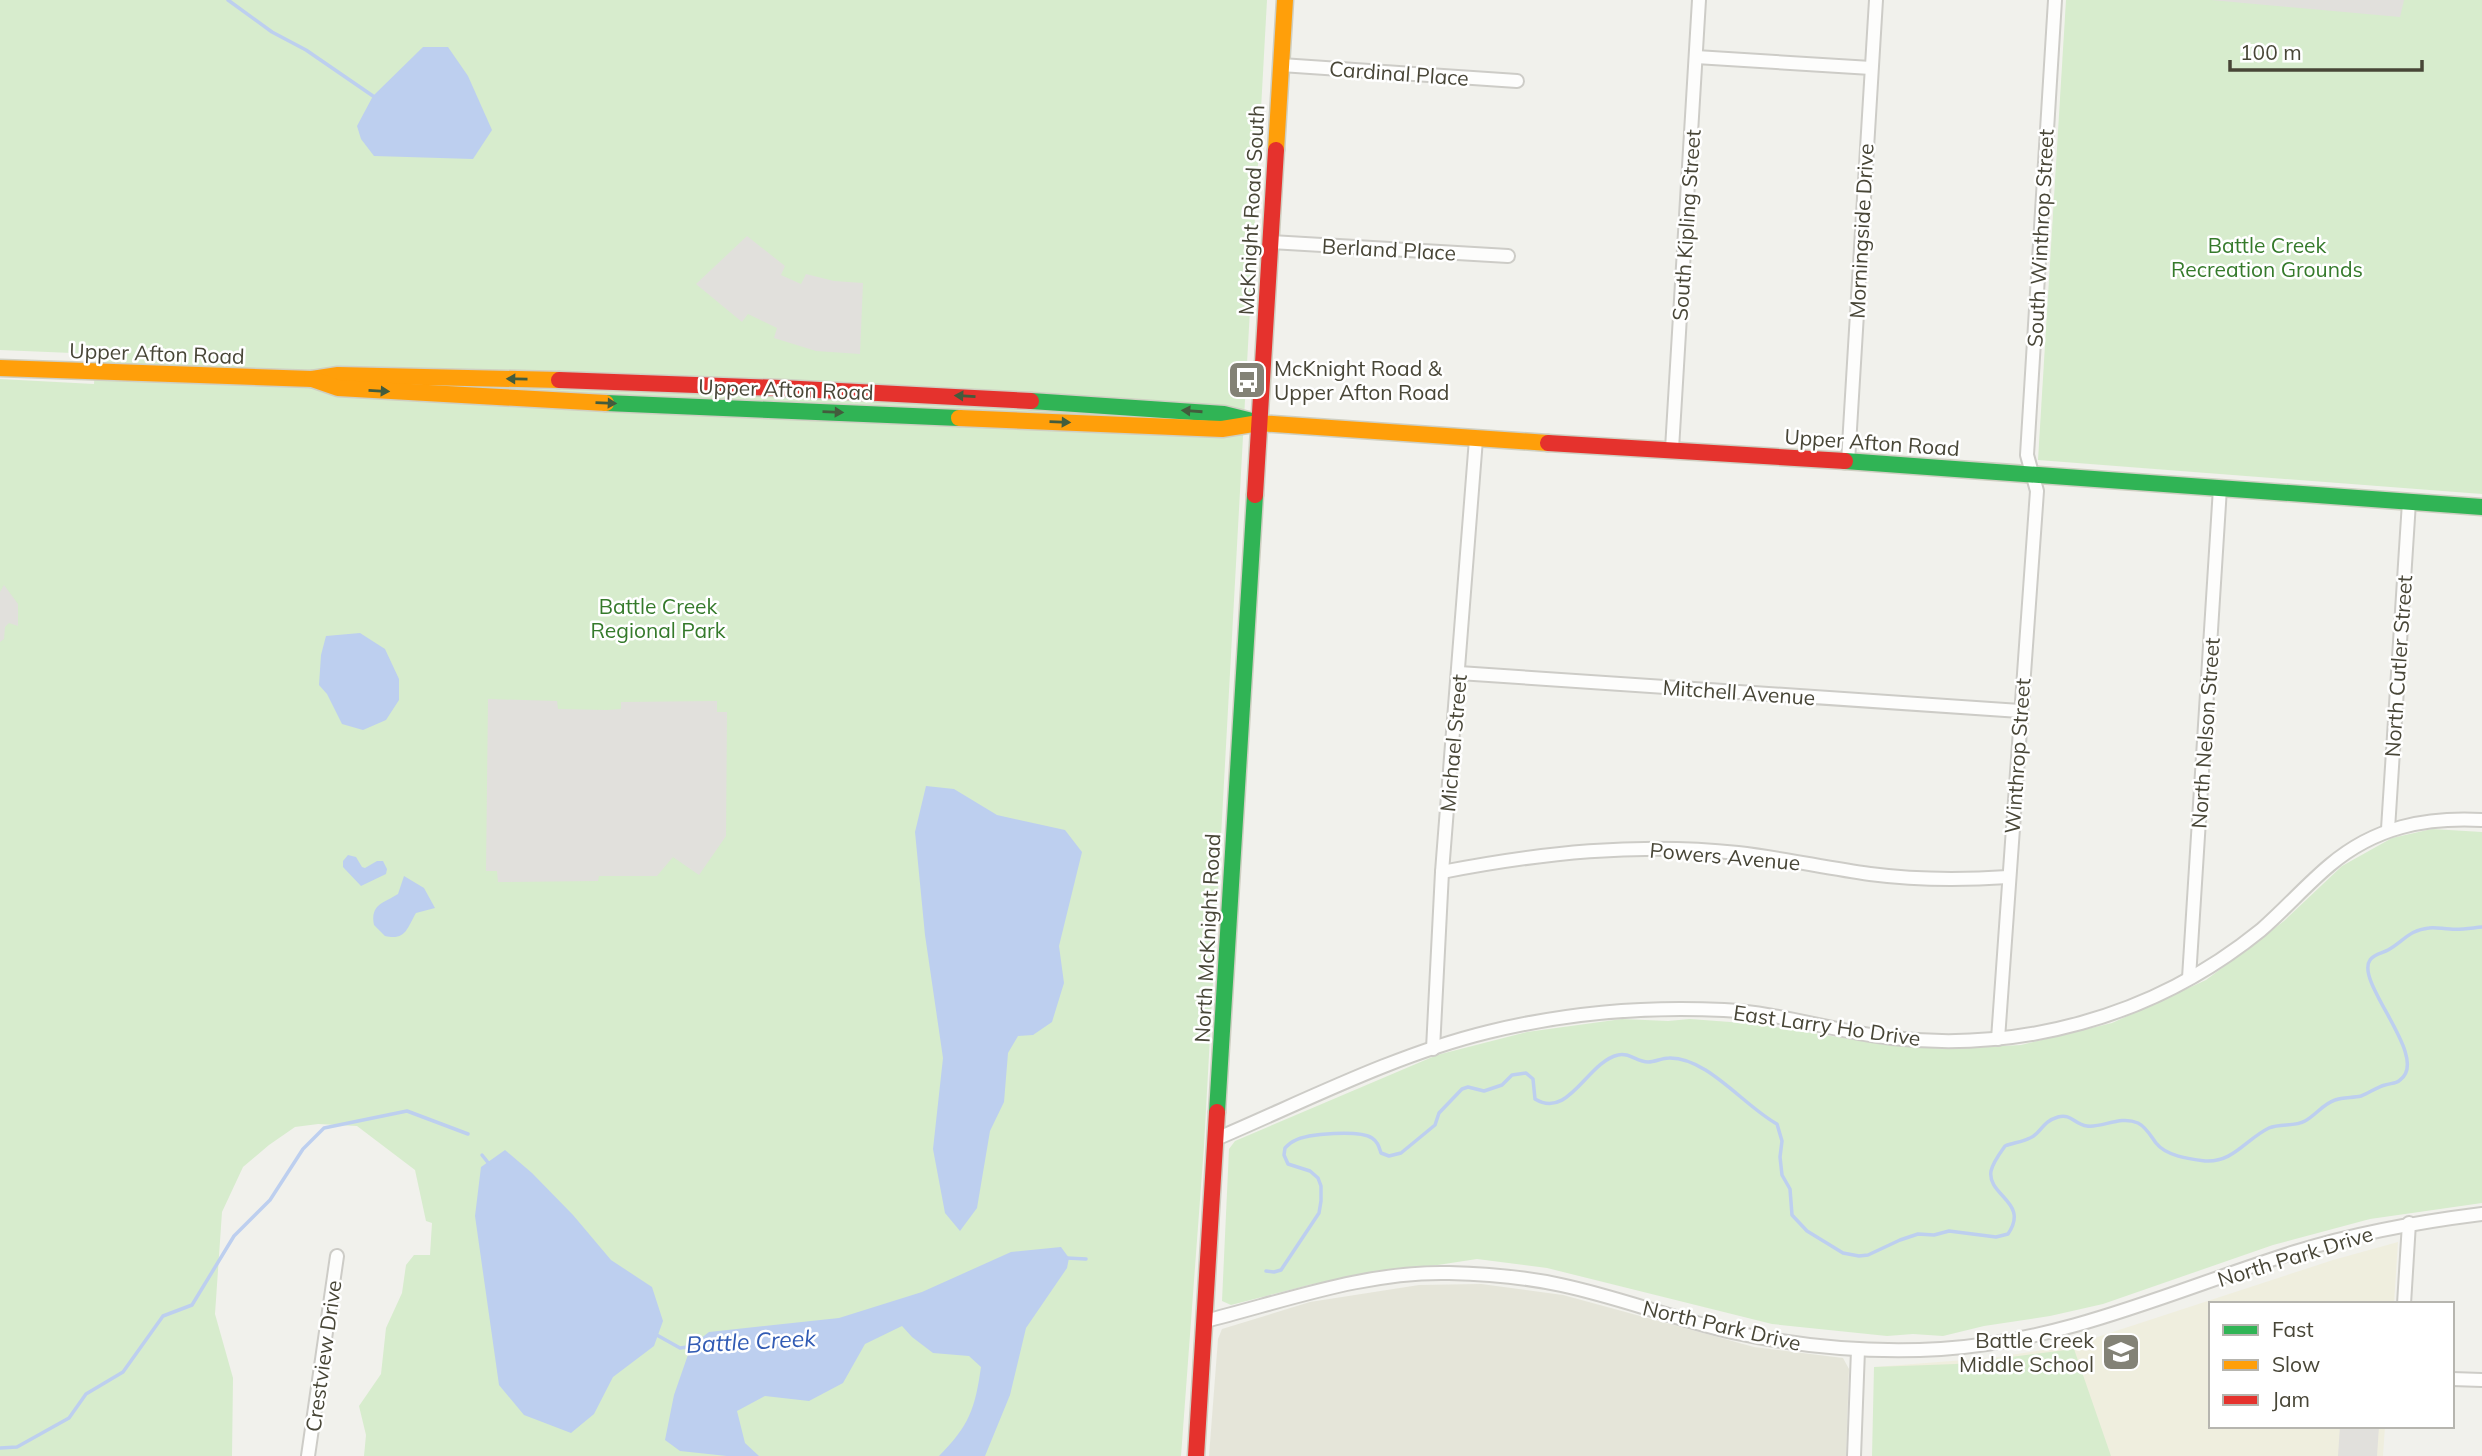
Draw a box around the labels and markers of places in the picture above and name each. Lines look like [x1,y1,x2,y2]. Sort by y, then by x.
place label: McKnight Road & Upper Afton Road [1274,355,1449,405]
bus stop icon: McKnight Road & Upper Afton Road [1226,359,1268,401]
place label: Battle Creek Middle School [1959,1327,2094,1377]
school or university icon: Battle Creek Middle School [2100,1331,2142,1373]

